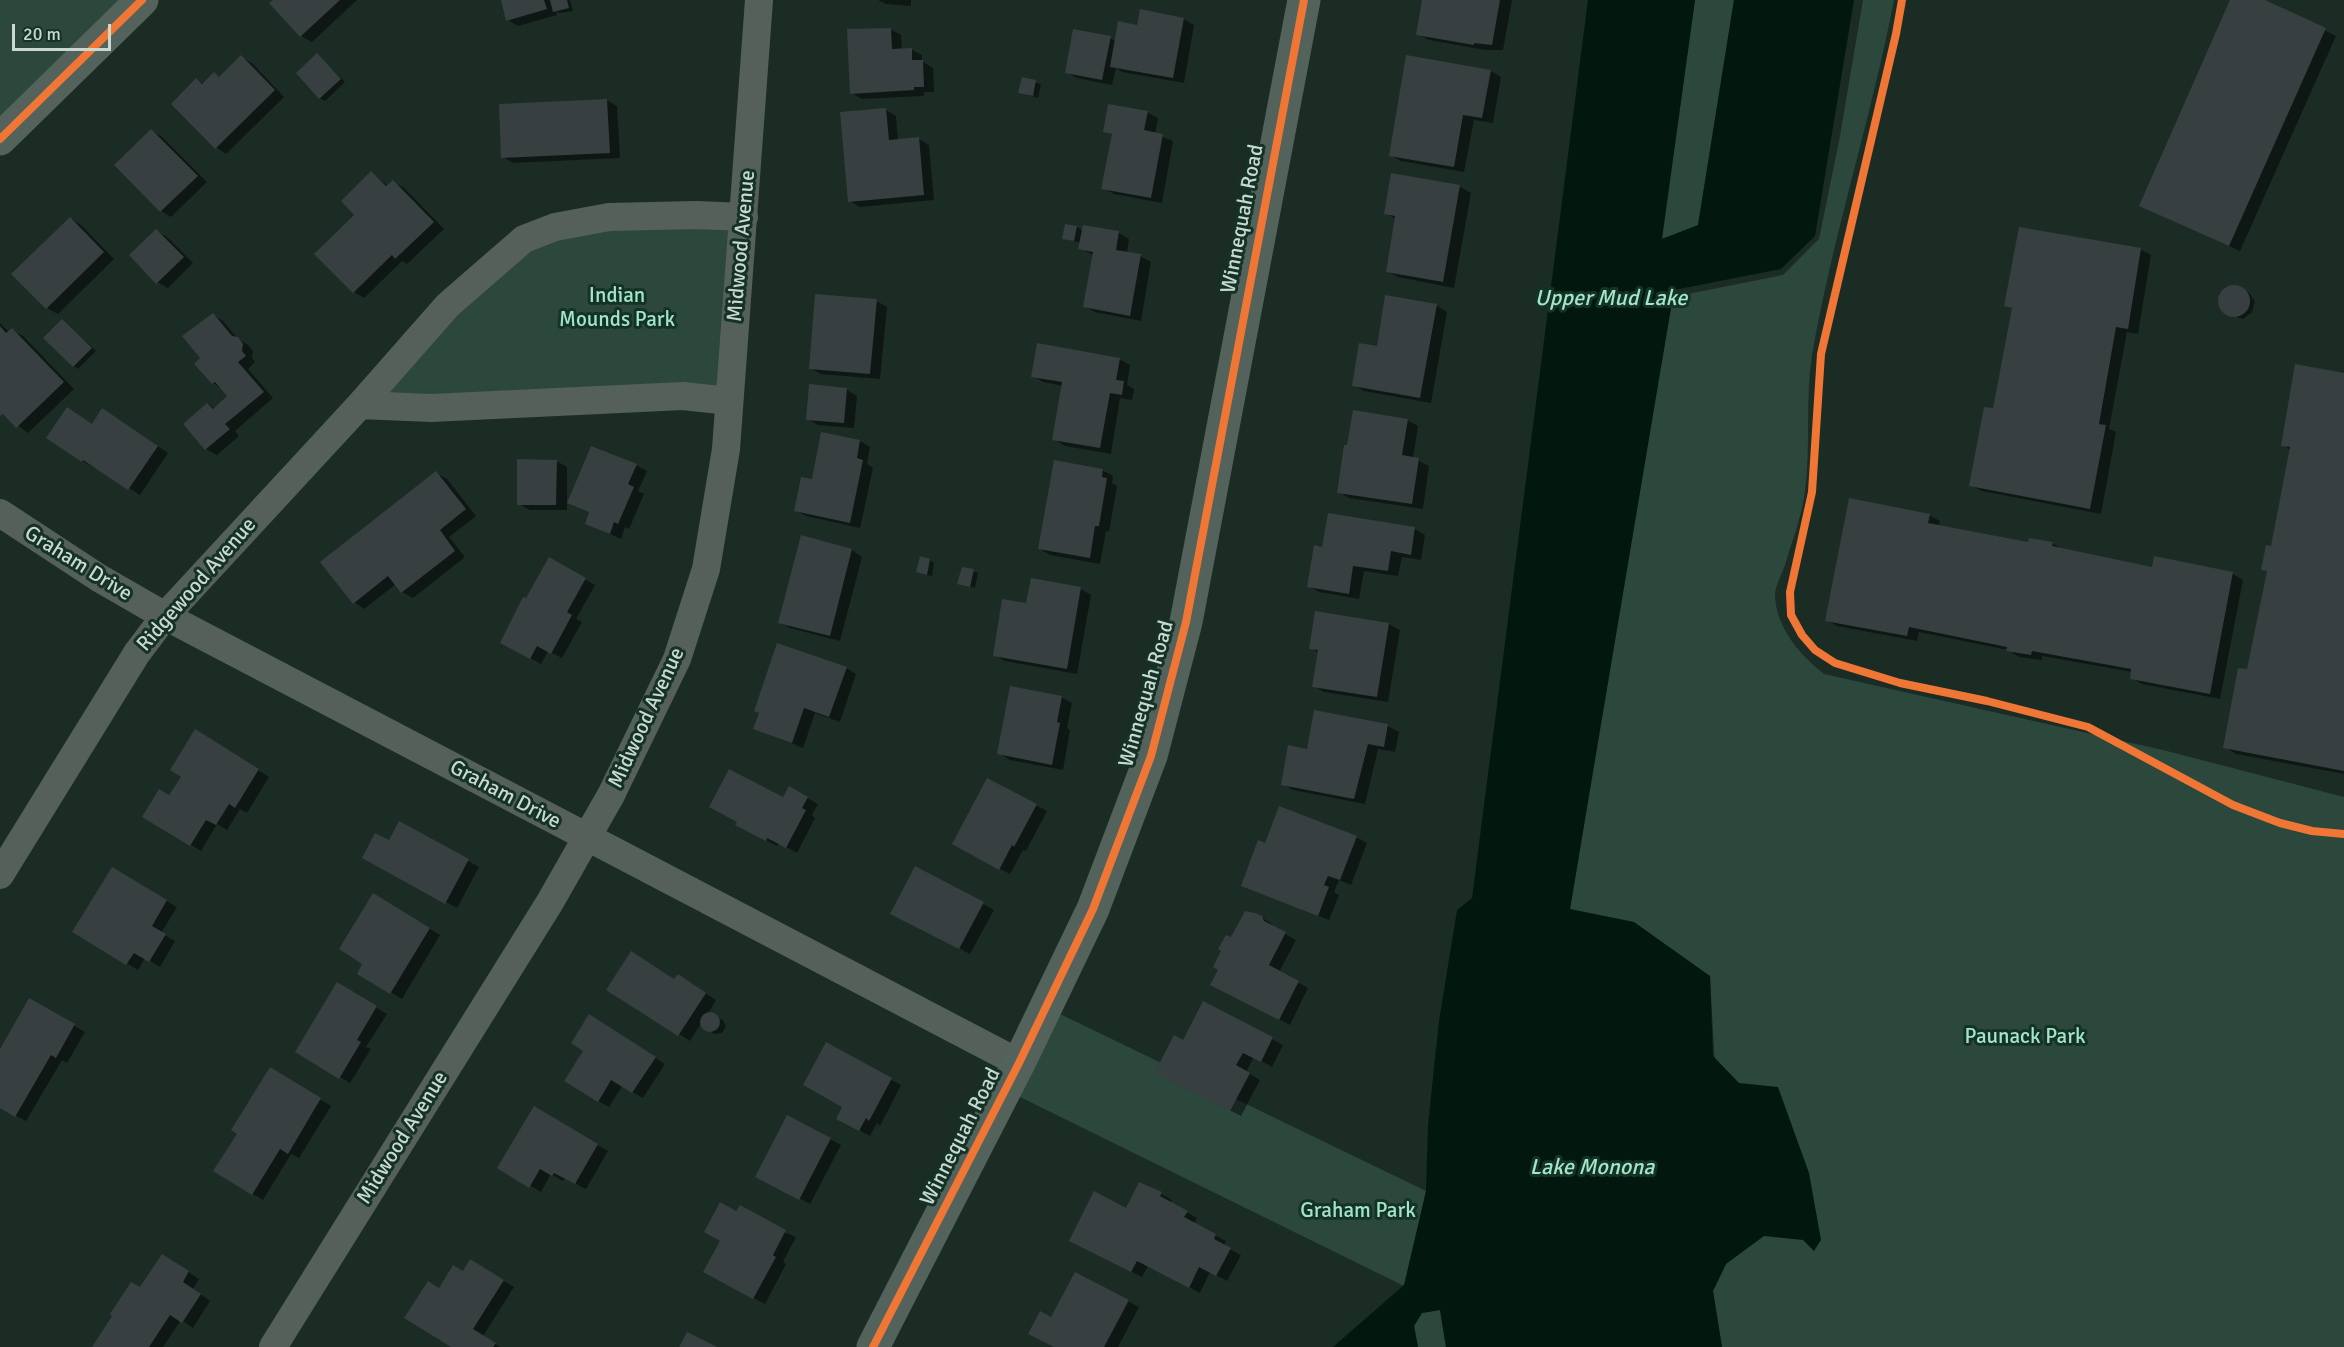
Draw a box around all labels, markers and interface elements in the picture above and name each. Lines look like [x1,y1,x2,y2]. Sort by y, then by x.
scale bar [15,12,114,50]
text: 20 m [23,23,61,45]
street label: Winnequah Road [1216,142,1270,296]
street label: Midwood Avenue [723,169,761,323]
park label: Indian Mounds Park [559,283,675,333]
water label: Upper Mud Lake [1535,286,1687,312]
street label: Ridgewood Avenue [132,513,262,657]
street label: Graham Drive [20,521,136,607]
street label: Winnequah Road [1114,618,1180,770]
street label: Midwood Avenue [603,644,691,792]
street label: Graham Drive [445,755,565,835]
park label: Paunack Park [1964,1024,2086,1050]
street label: Winnequah Road [915,1064,1007,1210]
street label: Midwood Avenue [352,1067,454,1209]
water label: Lake Monona [1530,1155,1654,1181]
park label: Graham Park [1300,1198,1416,1224]

